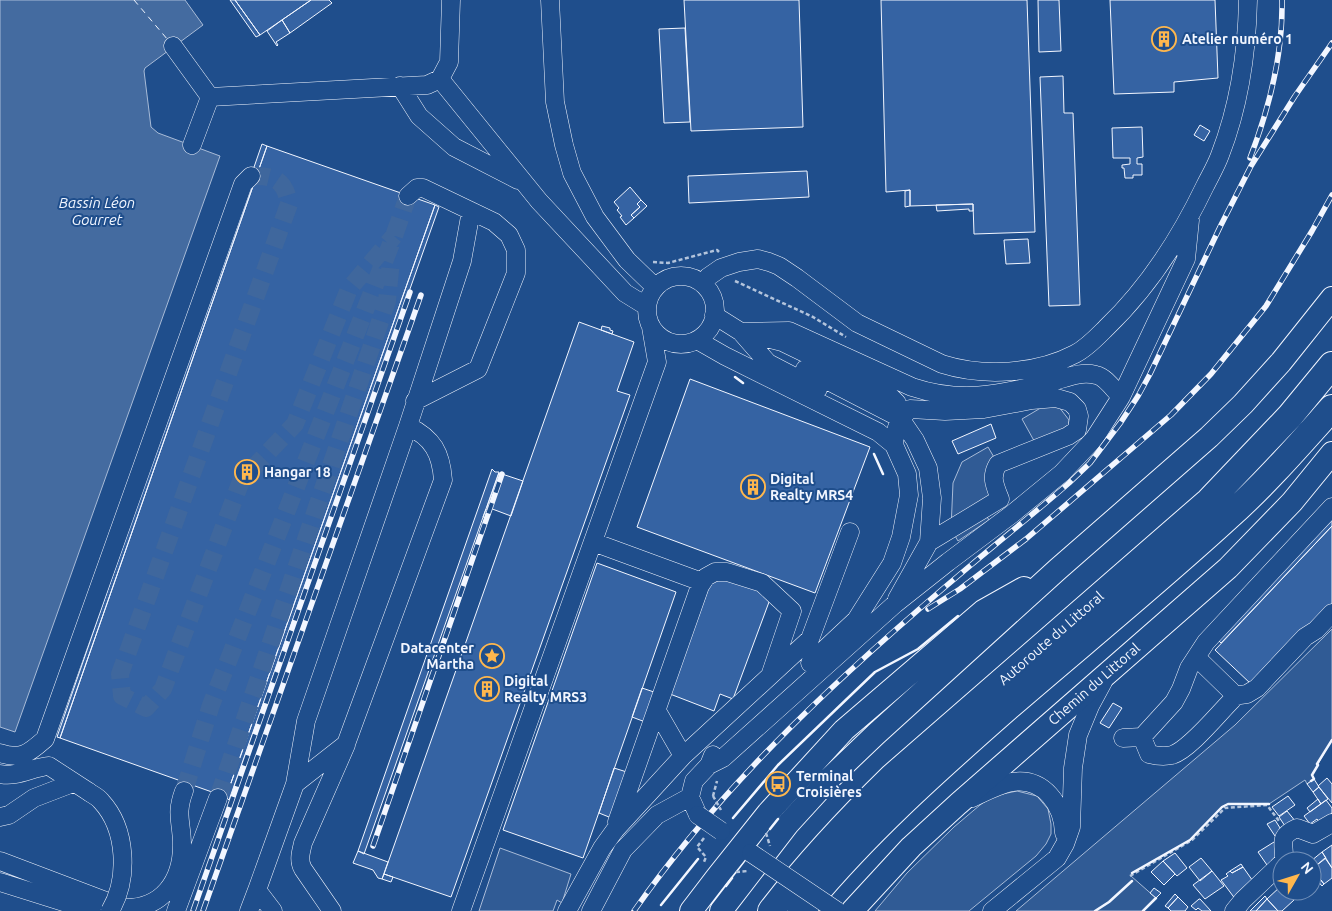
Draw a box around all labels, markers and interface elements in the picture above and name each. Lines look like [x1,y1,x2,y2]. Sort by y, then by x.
building icon: Atelier numéro 1 [1151,26,1177,52]
place label: Atelier numéro 1 [1182,31,1293,47]
water label: Bassin Léon Gourret [59,194,135,228]
building icon: Hangar 18 [234,459,260,485]
place label: Hangar 18 [264,464,331,480]
place label: Digital Realty MRS4 [770,471,853,503]
building icon: Digital Realty MRS4 [740,474,766,500]
street label: Autoroute du Littoral [995,588,1107,688]
place label: Datacenter Martha [400,640,474,672]
street label: Chemin du Littoral [1045,640,1143,728]
place icon: Datacenter Martha [479,643,505,669]
place label: Digital Realty MRS3 [504,673,587,705]
building icon: Digital Realty MRS3 [474,676,500,702]
place label: Terminal Croisières [796,768,862,800]
bus stop icon: Terminal Croisières [765,771,791,797]
north arrow [1272,851,1322,901]
text: N [1298,859,1317,877]

